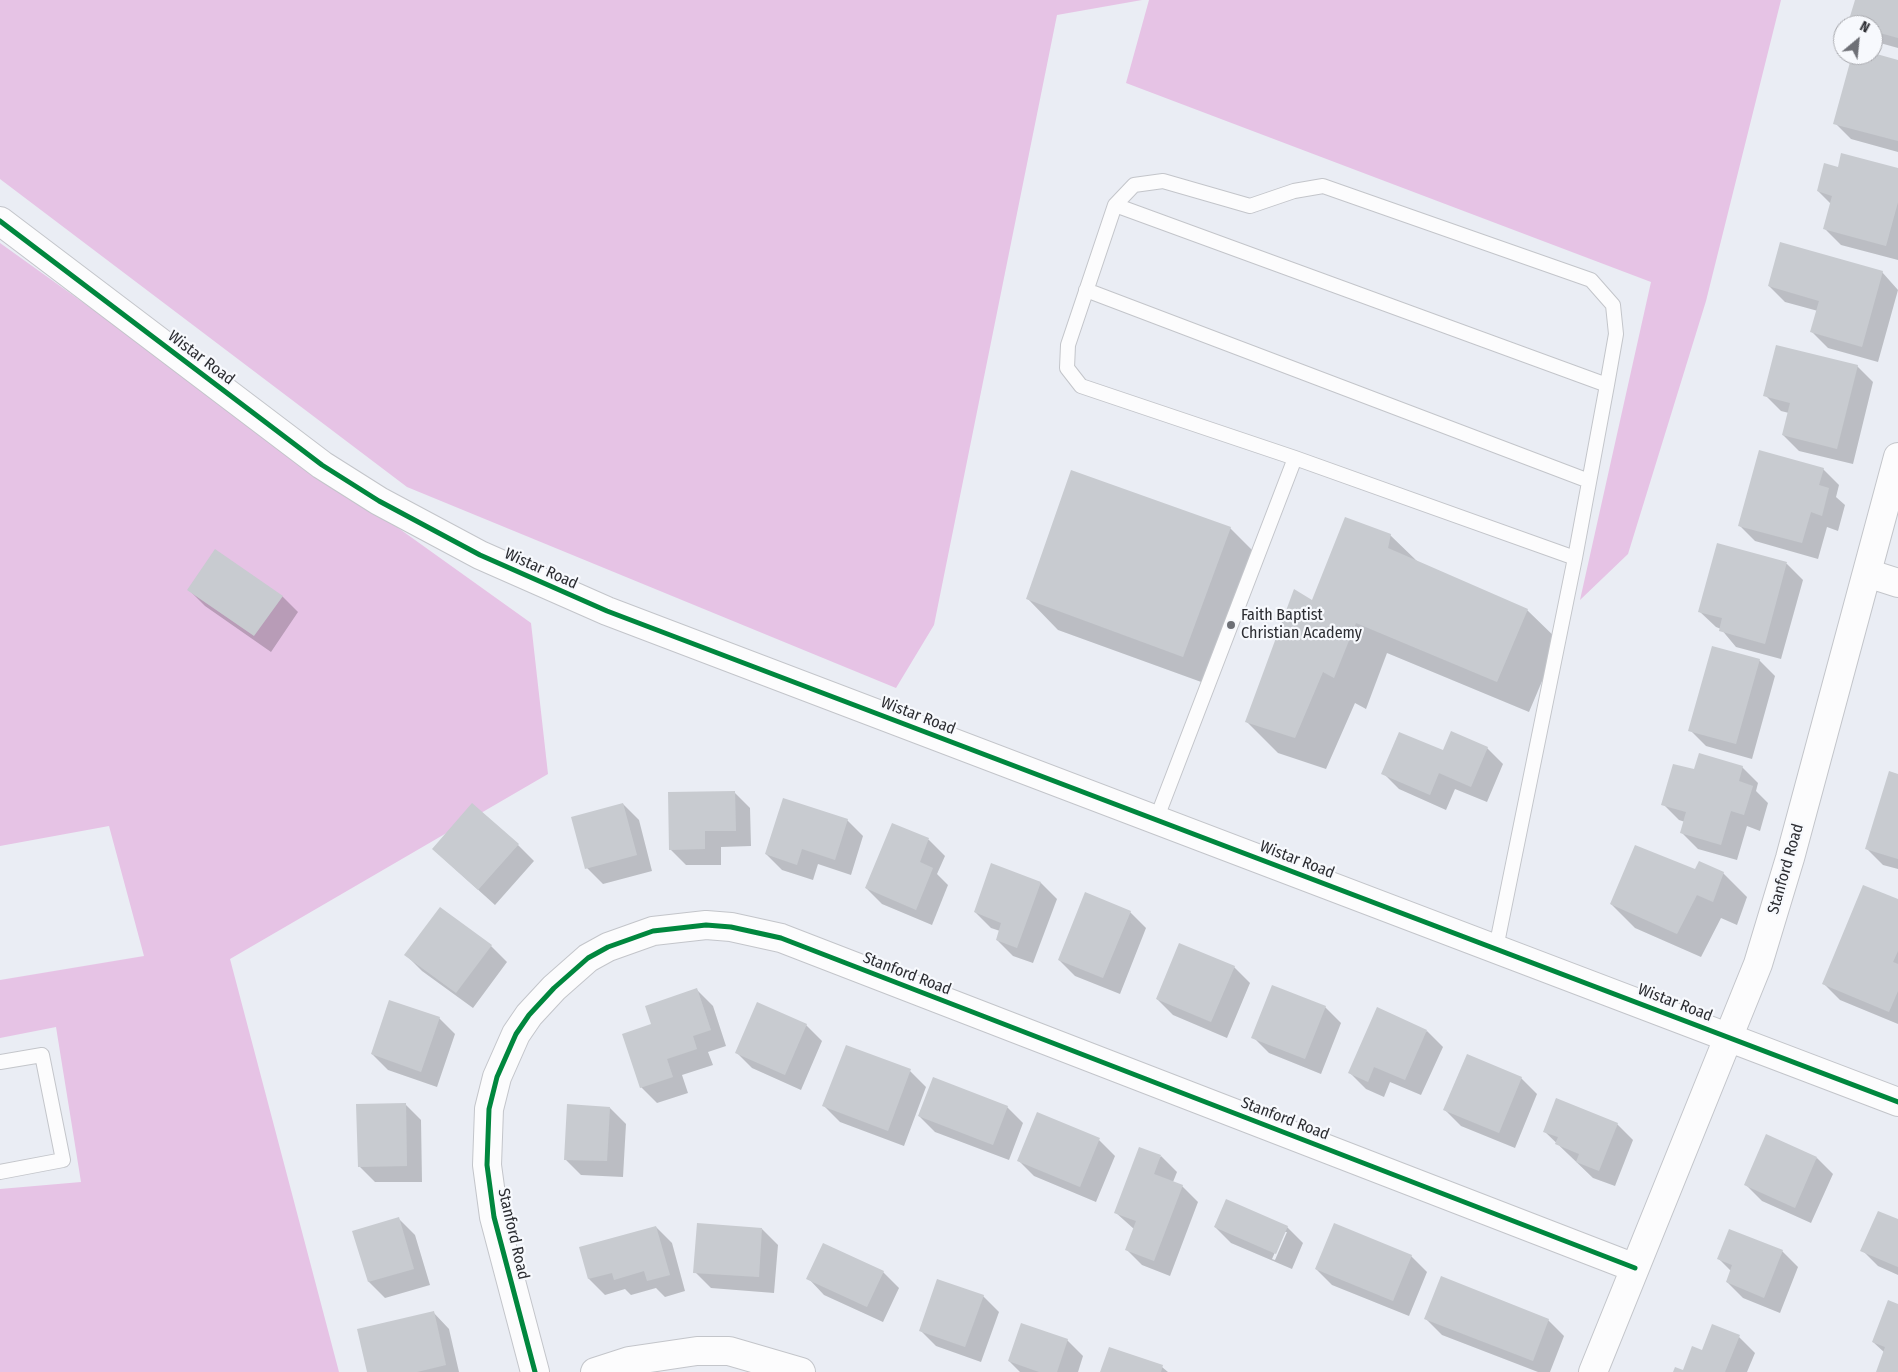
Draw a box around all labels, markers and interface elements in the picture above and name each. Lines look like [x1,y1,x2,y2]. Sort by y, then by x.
north arrow [1833,15,1883,65]
text: N [1857,18,1872,37]
street label: Wistar Road [164,327,238,389]
street label: Wistar Road [501,544,581,594]
place label: Faith Baptist Christian Academy [1241,606,1362,644]
marker: Faith Baptist Christian Academy [1225,619,1237,631]
street label: Wistar Road [878,693,958,739]
street label: Stanford Road [1764,822,1808,916]
street label: Wistar Road [1257,837,1337,883]
street label: Stanford Road [860,948,954,1000]
street label: Wistar Road [1635,980,1715,1026]
street label: Stanford Road [1238,1093,1332,1145]
street label: Stanford Road [493,1186,533,1282]

